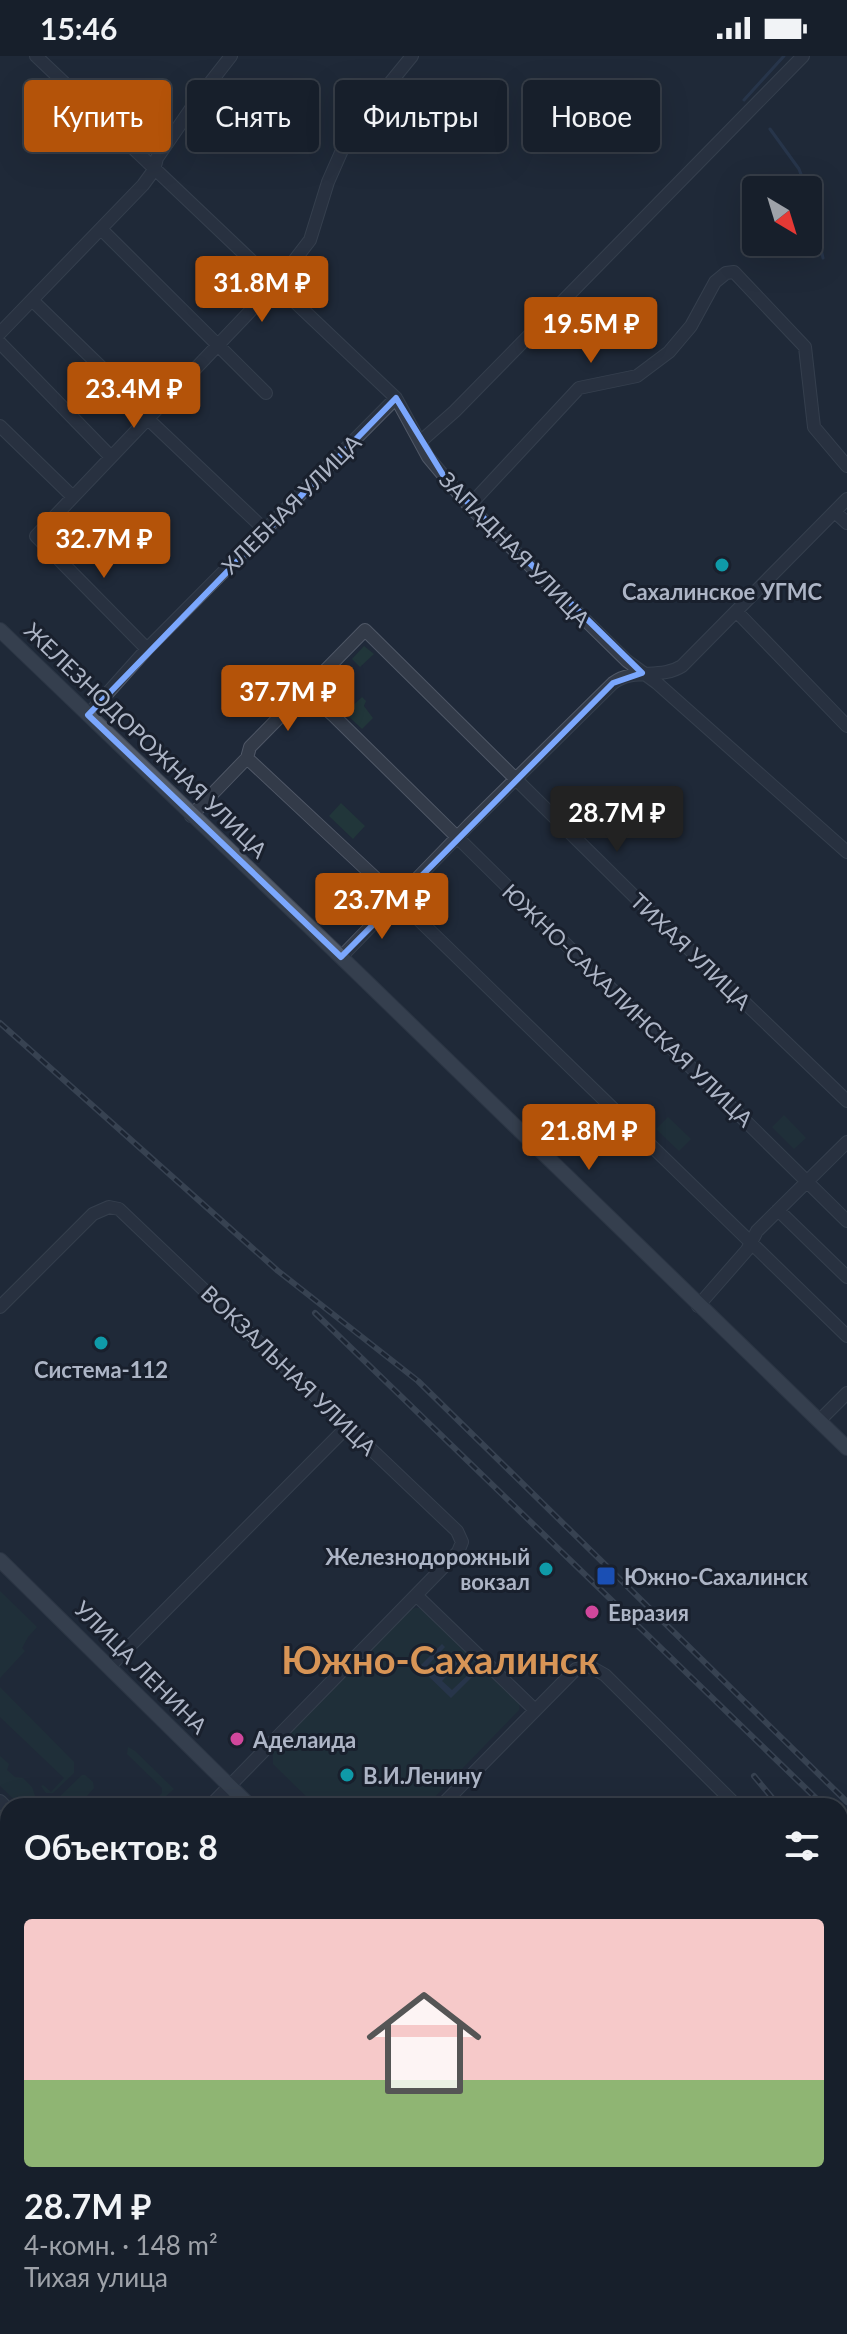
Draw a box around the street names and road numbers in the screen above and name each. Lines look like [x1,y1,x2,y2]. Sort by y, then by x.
street label: ХЛЕБНАЯ УЛИЦА [216,429,366,579]
street label: ЗАПАДНАЯ УЛИЦА [434,466,596,632]
street label: ЖЕЛЕЗНОДОРОЖНАЯ УЛИЦА [19,617,273,863]
street label: ЮЖНО-САХАЛИНСКАЯ УЛИЦА [497,878,759,1132]
street label: ТИХАЯ УЛИЦА [625,887,757,1015]
street label: ВОКЗАЛЬНАЯ УЛИЦА [196,1279,382,1461]
street label: УЛИЦА ЛЕНИНА [69,1595,213,1739]

